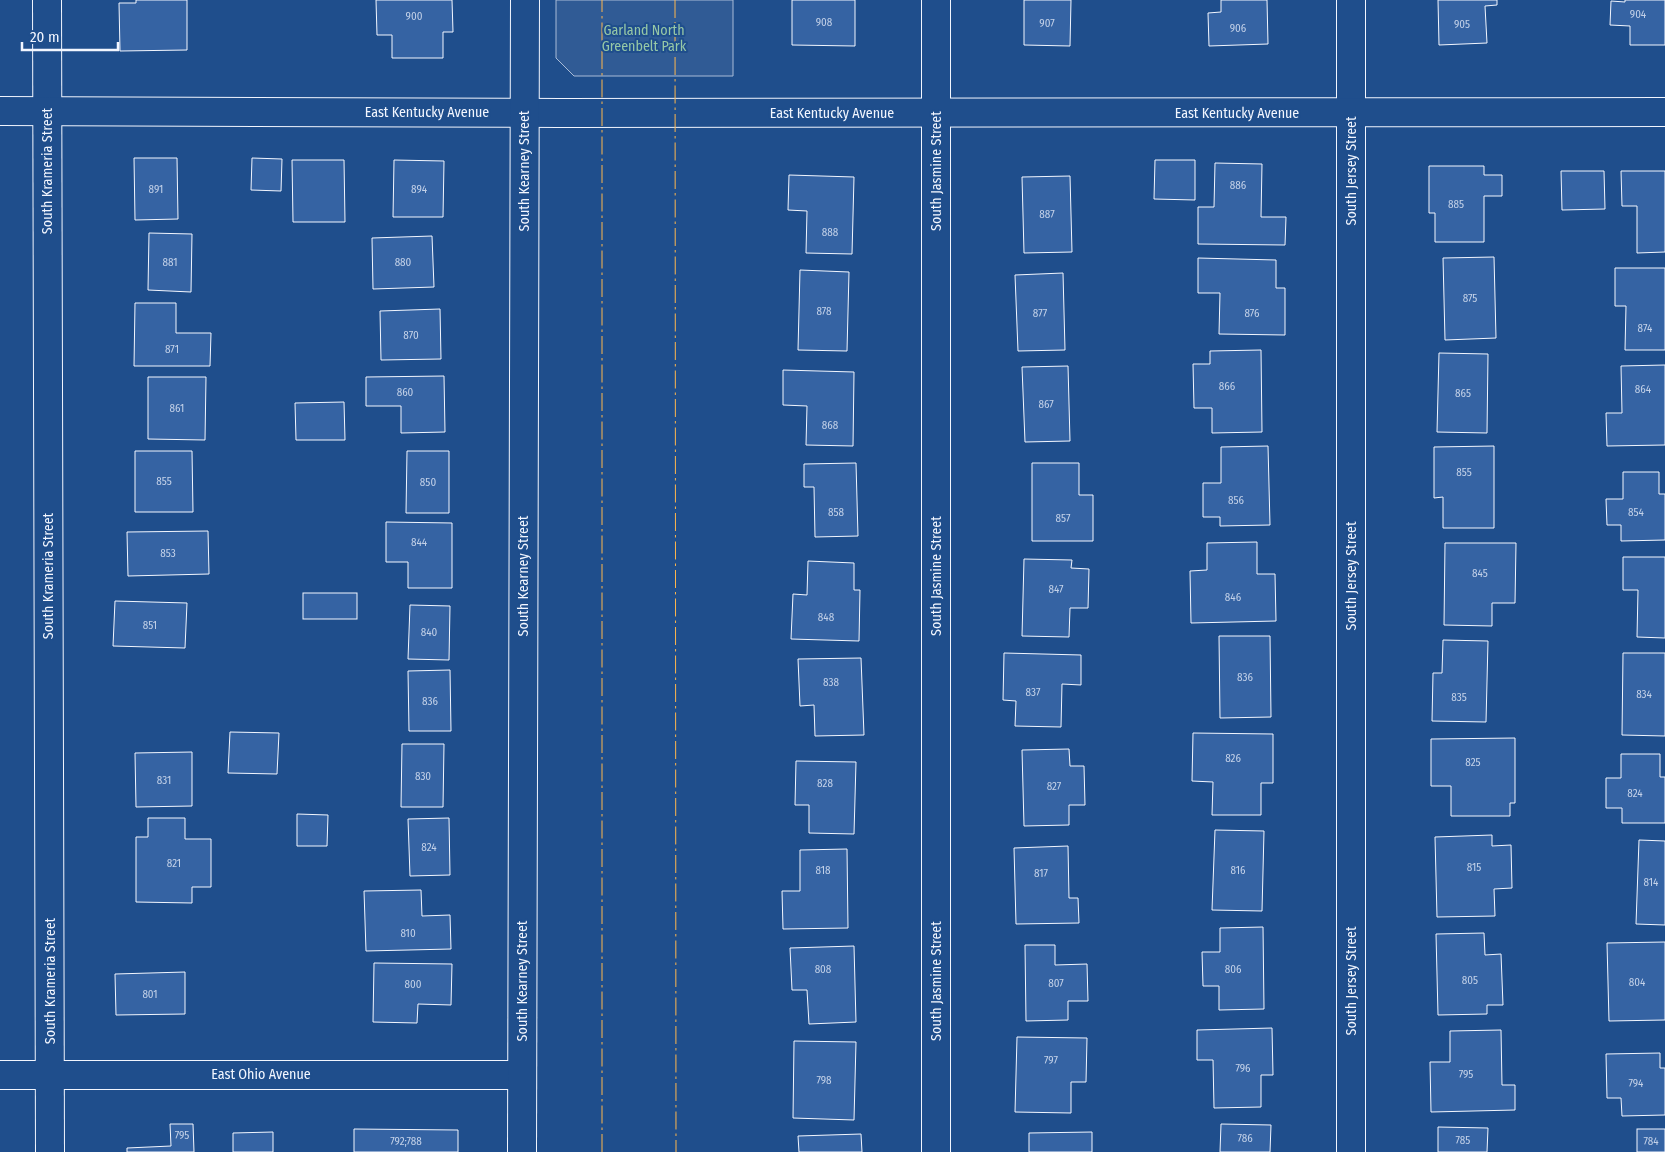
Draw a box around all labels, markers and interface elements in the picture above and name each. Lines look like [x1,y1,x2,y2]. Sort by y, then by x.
house number: 904 [1630,8,1647,21]
house number: 900 [406,10,423,23]
house number: 908 [816,16,833,29]
house number: 907 [1039,17,1055,30]
house number: 905 [1454,18,1470,31]
scale bar [22,20,119,52]
park label: Garland North Greenbelt Park [602,22,687,55]
house number: 906 [1230,22,1247,35]
text: 20 m [30,28,60,46]
street label: East Kentucky Avenue [365,104,489,121]
street label: East Kentucky Avenue [770,105,894,122]
street label: East Kentucky Avenue [1175,105,1299,122]
street label: South Krameria Street [39,107,56,234]
street label: South Kearney Street [516,110,533,231]
street label: South Jasmine Street [928,111,945,231]
street label: South Jersey Street [1343,116,1360,226]
house number: 886 [1230,179,1247,192]
house number: 891 [149,183,163,196]
house number: 894 [411,183,428,196]
house number: 885 [1448,198,1464,211]
house number: 887 [1039,208,1055,221]
house number: 888 [822,226,839,239]
house number: 881 [162,256,178,269]
house number: 880 [395,256,412,269]
house number: 875 [1463,292,1477,305]
house number: 878 [816,305,832,318]
house number: 877 [1033,307,1048,320]
house number: 876 [1244,307,1260,320]
house number: 874 [1638,322,1653,335]
house number: 870 [403,329,419,342]
house number: 871 [165,343,179,356]
house number: 866 [1219,380,1236,393]
house number: 864 [1635,383,1652,396]
house number: 860 [397,386,414,399]
house number: 865 [1455,387,1471,400]
house number: 867 [1038,398,1054,411]
house number: 861 [170,402,184,415]
house number: 868 [822,419,839,432]
house number: 855 [1456,466,1472,479]
house number: 855 [156,475,172,488]
house number: 850 [420,476,436,489]
house number: 856 [1228,494,1245,507]
house number: 858 [828,506,845,519]
house number: 854 [1628,506,1645,519]
street label: South Krameria Street [40,512,57,639]
house number: 857 [1056,512,1071,525]
street label: South Kearney Street [515,515,532,636]
street label: South Jasmine Street [928,516,945,636]
street label: South Jersey Street [1343,521,1360,631]
house number: 844 [411,536,428,549]
house number: 853 [160,547,176,560]
house number: 845 [1472,567,1488,580]
house number: 847 [1048,583,1064,596]
house number: 846 [1225,591,1242,604]
house number: 848 [818,611,835,624]
house number: 851 [143,619,157,632]
house number: 840 [421,626,438,639]
house number: 836 [1237,671,1254,684]
house number: 838 [823,676,839,689]
house number: 837 [1026,686,1041,699]
house number: 834 [1636,688,1653,701]
house number: 835 [1451,691,1467,704]
house number: 836 [422,695,439,708]
house number: 826 [1225,752,1241,765]
house number: 825 [1465,756,1481,769]
house number: 830 [415,770,431,783]
house number: 831 [157,774,171,787]
house number: 828 [817,777,833,790]
house number: 827 [1047,780,1062,793]
house number: 824 [1627,787,1643,800]
house number: 824 [421,841,437,854]
house number: 821 [167,857,181,870]
house number: 815 [1467,861,1481,874]
house number: 818 [815,864,831,877]
house number: 816 [1231,864,1246,877]
house number: 817 [1034,867,1049,880]
house number: 814 [1644,876,1659,889]
street label: South Krameria Street [42,917,59,1044]
street label: South Kearney Street [514,920,531,1041]
street label: South Jasmine Street [928,921,945,1041]
street label: South Jersey Street [1343,926,1360,1036]
house number: 810 [400,927,416,940]
house number: 808 [815,963,832,976]
house number: 806 [1225,963,1242,976]
house number: 805 [1462,974,1478,987]
house number: 804 [1629,976,1646,989]
house number: 807 [1048,977,1064,990]
house number: 800 [405,978,422,991]
house number: 801 [142,988,158,1001]
house number: 797 [1044,1054,1059,1067]
house number: 796 [1235,1062,1251,1075]
street label: East Ohio Avenue [211,1066,311,1083]
house number: 795 [1459,1068,1473,1081]
house number: 798 [816,1074,832,1087]
house number: 794 [1629,1077,1644,1090]
house number: 795 [175,1129,189,1142]
house number: 786 [1237,1132,1253,1145]
house number: 785 [1456,1134,1470,1147]
house number: 792;788 [390,1135,422,1148]
house number: 784 [1643,1135,1659,1148]

